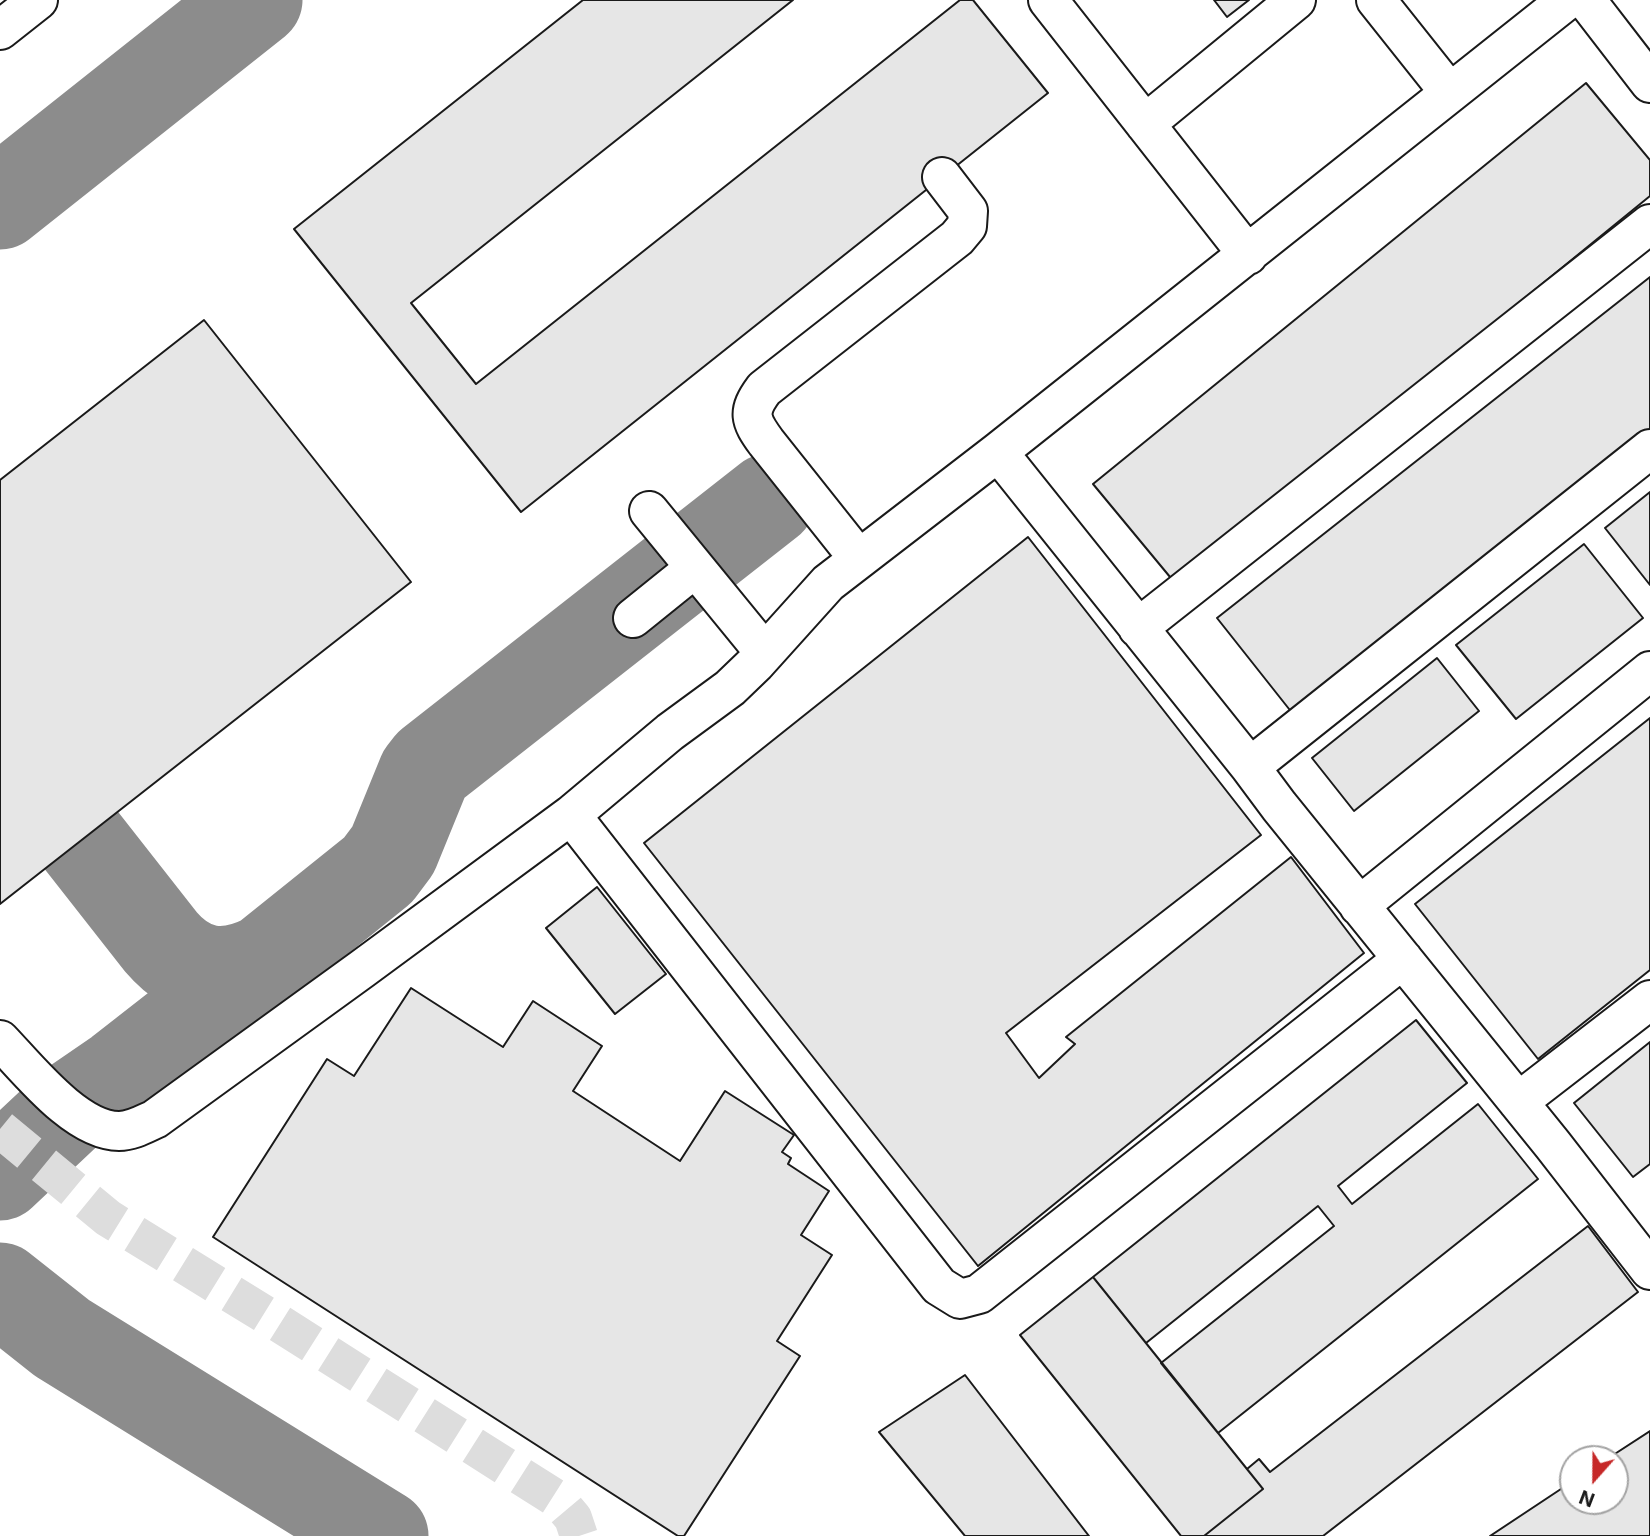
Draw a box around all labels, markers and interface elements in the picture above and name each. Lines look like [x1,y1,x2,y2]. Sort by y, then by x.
north arrow [1559,1445,1629,1515]
text: N [1576,1485,1598,1512]

